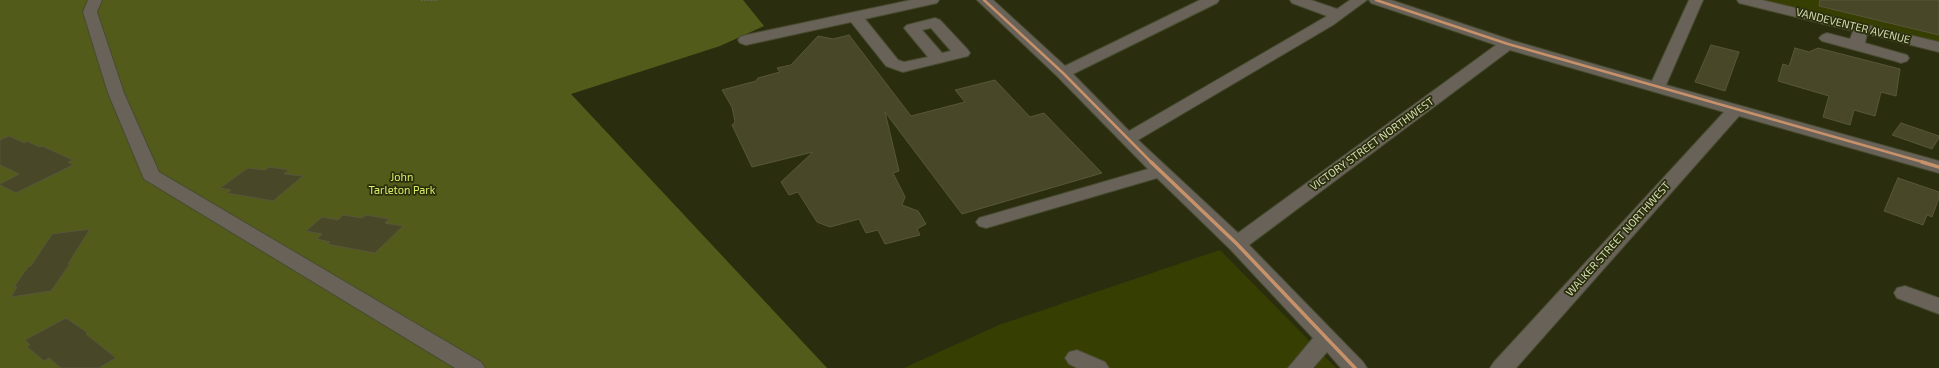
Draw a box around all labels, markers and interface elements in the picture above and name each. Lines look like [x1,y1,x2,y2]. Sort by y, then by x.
street label: VANDEVENTER AVENUE [1794,5,1912,47]
street label: VICTORY STREET NORTHWEST [1307,95,1437,193]
park label: John Tarleton Park [369,170,435,196]
street label: WALKER STREET NORTHWEST [1563,179,1673,299]

